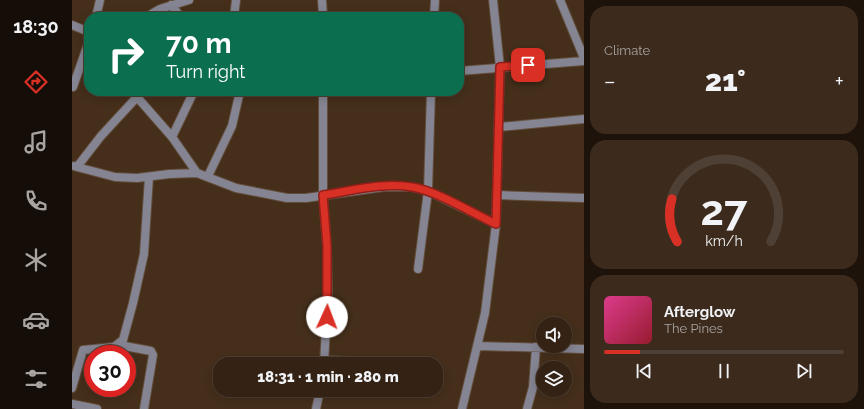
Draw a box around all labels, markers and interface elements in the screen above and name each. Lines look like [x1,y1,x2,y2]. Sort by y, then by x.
text: 18:30 [13,16,59,37]
text: 70 m [166,27,232,60]
icon: right [100,28,152,80]
text: Climate [604,43,650,58]
pin [511,48,545,82]
icon: arrive [517,54,539,76]
text: Turn right [166,61,245,82]
text: 21° [705,63,746,98]
icon: directions [22,68,50,96]
text: − [604,68,616,94]
text: + [835,68,844,94]
icon: music [22,128,50,156]
text: 27 [701,186,748,235]
icon: phone [22,187,50,215]
text: km/h [705,233,743,249]
icon: climate [22,246,50,274]
position arrow [306,296,348,338]
text: Afterglow [664,303,735,321]
icon: car [22,306,50,334]
map controls [536,317,572,397]
button: sound [536,317,572,353]
text: The Pines [664,321,723,336]
speed limit sign: 30 [84,345,136,397]
icon: previous [633,360,655,382]
icon: pause [713,360,735,382]
icon: next [793,360,815,382]
button: layers [536,361,572,397]
icon: filters [22,365,50,393]
text: 18:31 · 1 min · 280 m [257,368,399,386]

